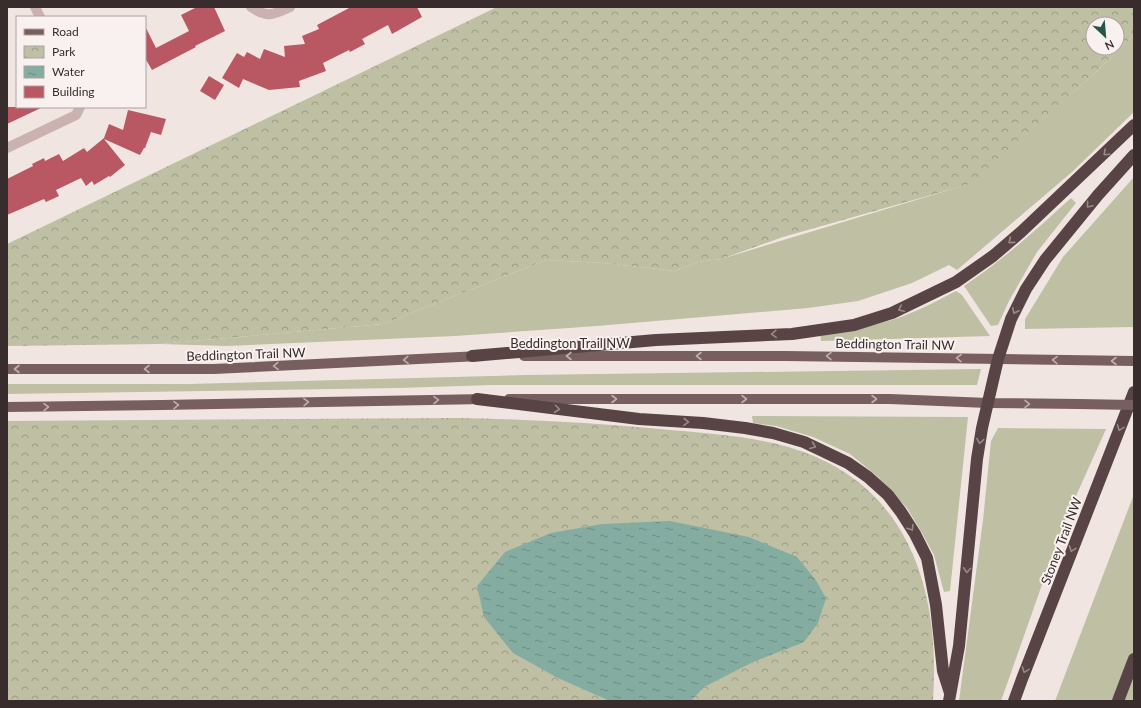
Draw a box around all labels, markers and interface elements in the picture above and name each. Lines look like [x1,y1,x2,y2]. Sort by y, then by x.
legend [16,16,146,108]
north arrow [1085,16,1125,56]
text: Road [52,24,79,39]
text: N [1103,38,1116,53]
text: Park [52,44,76,59]
text: Water [52,64,85,79]
text: Building [52,84,95,99]
one-way arrow [1103,148,1111,155]
one-way arrow [1087,201,1094,208]
one-way arrow [1008,236,1015,243]
one-way arrow [898,304,905,312]
one-way arrow [1012,307,1020,315]
one-way arrow [771,330,777,339]
street label: Beddington Trail NW [510,335,630,351]
street label: Beddington Trail NW [835,335,955,353]
street label: Beddington Trail NW [186,344,306,364]
one-way arrow [566,352,572,360]
one-way arrow [696,352,702,360]
one-way arrow [826,352,832,360]
one-way arrow [956,354,962,362]
one-way arrow [403,355,409,364]
one-way arrow [1052,356,1058,364]
one-way arrow [1111,357,1117,365]
one-way arrow [273,362,279,370]
one-way arrow [14,365,20,373]
one-way arrow [144,365,150,373]
one-way arrow [433,395,439,404]
one-way arrow [611,395,617,403]
one-way arrow [741,395,747,403]
one-way arrow [871,395,877,403]
one-way arrow [303,398,309,406]
one-way arrow [1024,400,1030,408]
one-way arrow [173,401,179,409]
one-way arrow [43,403,49,411]
one-way arrow [554,404,560,413]
one-way arrow [683,417,689,426]
one-way arrow [1116,425,1124,432]
one-way arrow [976,438,985,444]
one-way arrow [809,441,817,449]
street label: Stoney Trail NW [1037,495,1085,587]
one-way arrow [906,524,913,531]
one-way arrow [1069,546,1077,553]
one-way arrow [962,567,971,573]
one-way arrow [1021,667,1029,674]

